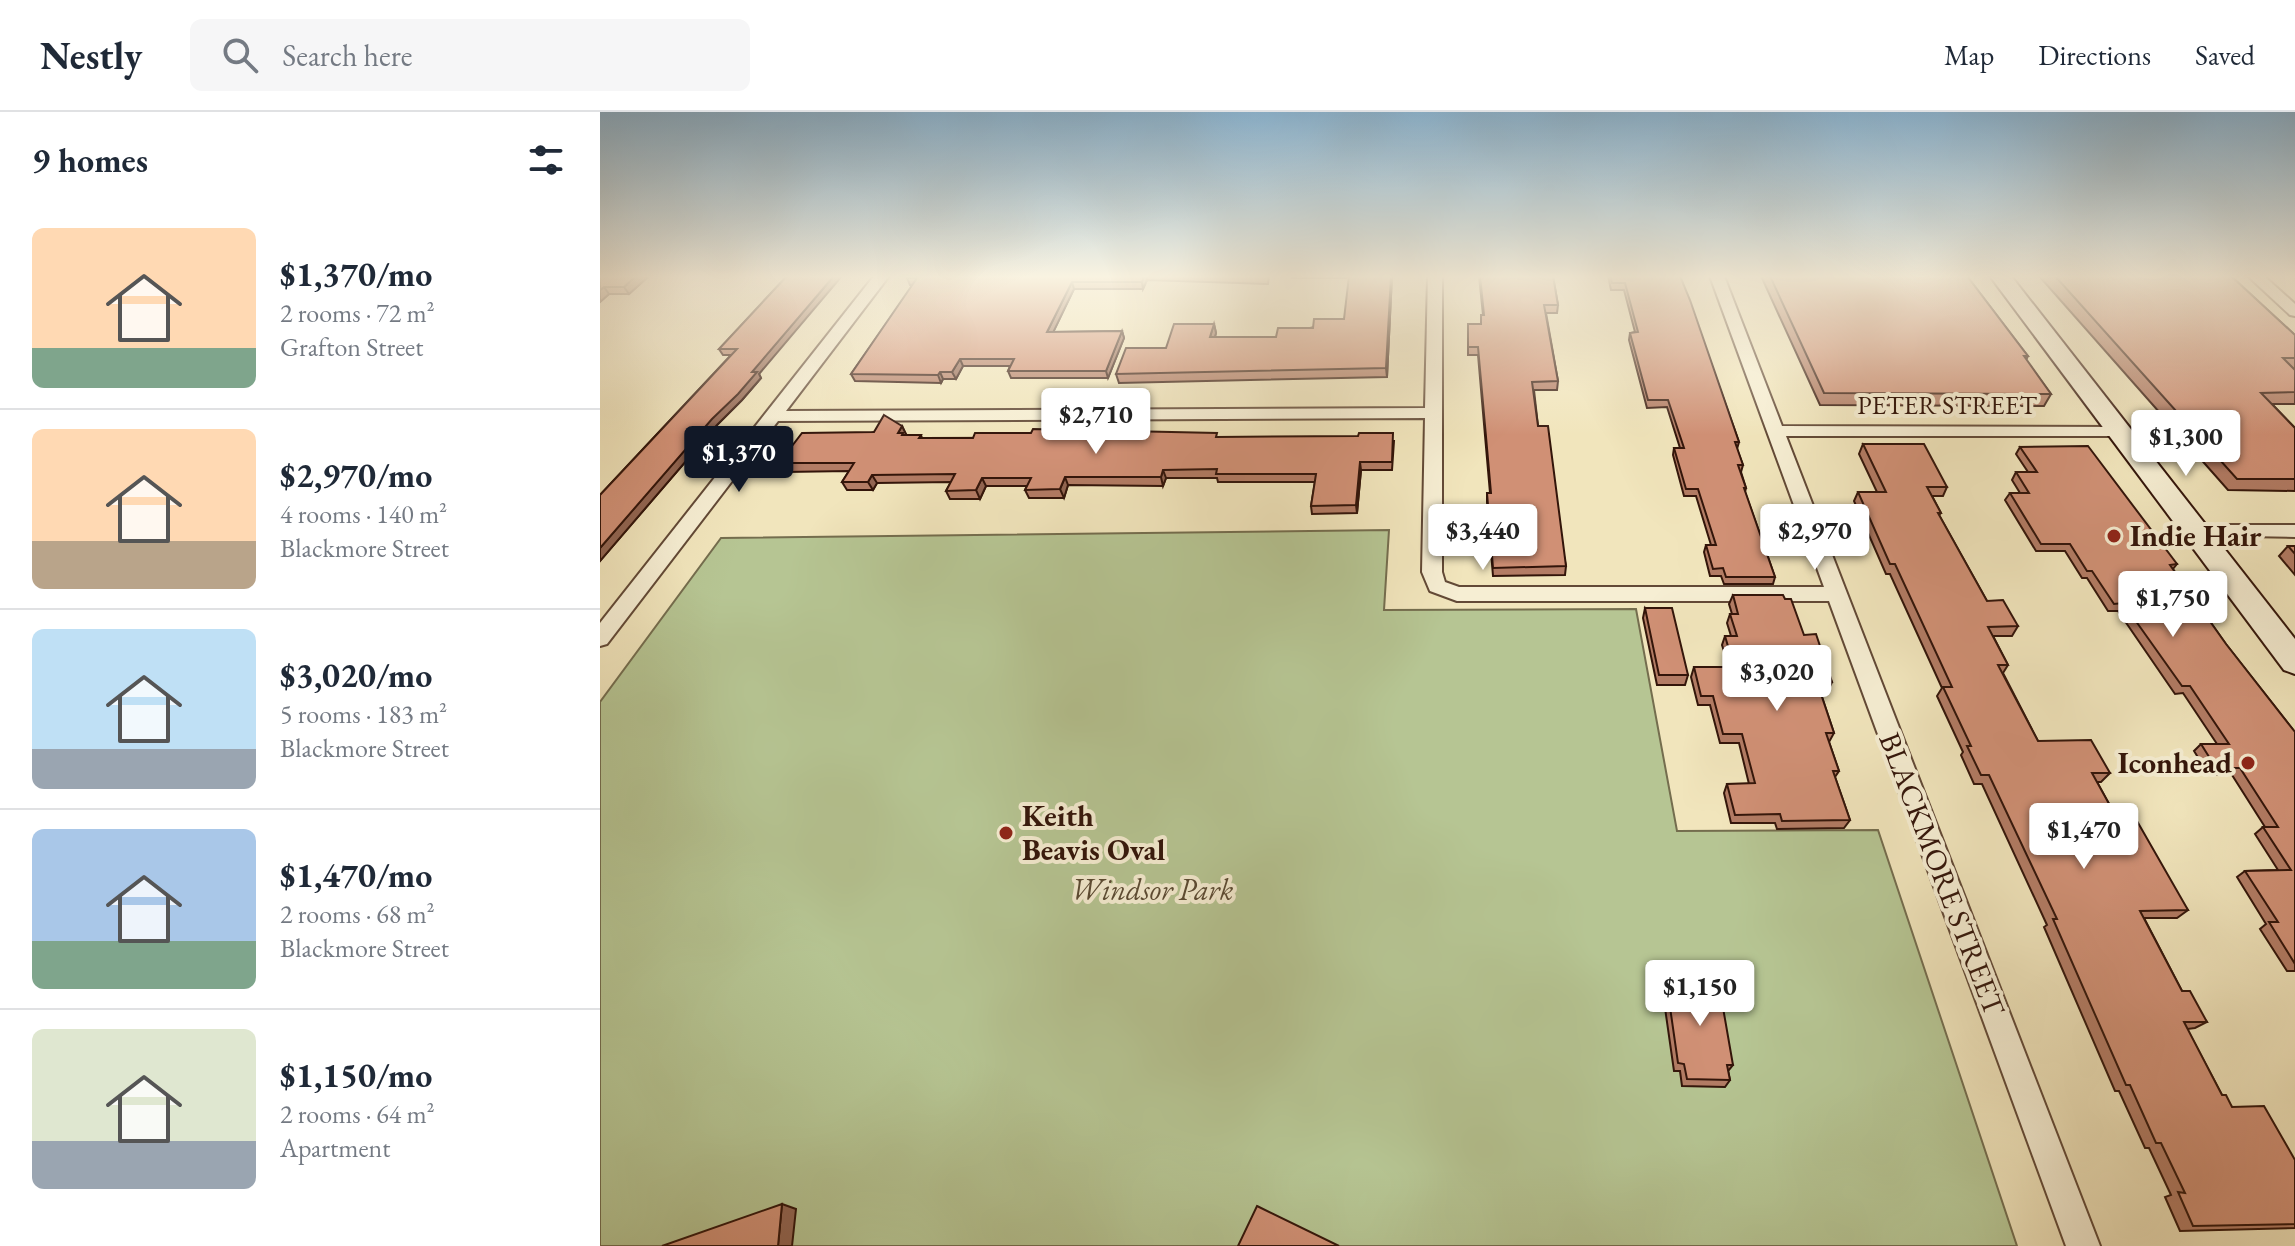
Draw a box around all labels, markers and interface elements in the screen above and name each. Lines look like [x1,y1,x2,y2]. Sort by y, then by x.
search box [190,19,750,91]
text: Nestly [40,31,142,80]
icon: search [218,33,262,77]
text: Search here [282,36,412,75]
text: Map [1944,37,1994,73]
text: Directions [2038,37,2151,73]
text: Saved [2195,37,2255,73]
text: 9 homes [32,138,148,182]
icon: filters [524,138,568,182]
text: $1,370/mo [280,252,432,296]
icon: home [96,260,192,356]
text: 2 rooms · 72 m² [280,296,435,330]
text: Grafton Street [280,330,423,364]
pin: $2,710 [1031,388,1161,456]
street label: PETER STREET [1857,388,2037,422]
text: $2,710 [1059,397,1133,431]
pin: $1,300 [2121,410,2251,478]
text: $1,300 [2149,419,2223,453]
pin: $1,370 [674,426,804,494]
text: $1,370 [702,435,776,469]
text: $2,970/mo [280,453,432,497]
icon: home [96,461,192,557]
text: 4 rooms · 140 m² [280,497,447,531]
pin: $3,440 [1418,504,1548,572]
pin: $2,970 [1750,504,1880,572]
text: $3,440 [1446,513,1520,547]
text: $2,970 [1778,513,1852,547]
place label: Indie Hair [2130,516,2262,555]
marker: Indie Hair [2105,527,2123,545]
text: Blackmore Street [280,531,449,565]
pin: $1,750 [2108,571,2238,639]
text: $1,750 [2136,580,2210,614]
pin: $3,020 [1712,645,1842,713]
text: $3,020/mo [280,653,432,697]
text: $3,020 [1740,654,1814,688]
icon: home [96,661,192,757]
text: 5 rooms · 183 m² [280,697,447,731]
street label: BLACKMORE STREET [1870,727,2015,1022]
text: Blackmore Street [280,731,449,765]
place label: Iconhead [2118,743,2232,782]
marker: Iconhead [2239,754,2257,772]
place label: Keith Beavis Oval [1022,796,1166,869]
pin: $1,470 [2019,803,2149,871]
text: $1,470 [2047,812,2121,846]
marker: Keith Beavis Oval [997,824,1015,842]
text: $1,470/mo [280,853,432,897]
icon: home [96,861,192,957]
park label: Windsor Park [1071,870,1234,909]
text: 2 rooms · 68 m² [280,897,435,931]
text: Blackmore Street [280,931,449,965]
pin: $1,150 [1635,960,1765,1028]
text: $1,150 [1663,969,1737,1003]
text: $1,150/mo [280,1053,432,1097]
icon: home [96,1061,192,1157]
text: 2 rooms · 64 m² [280,1097,435,1131]
text: Apartment [280,1131,390,1165]

